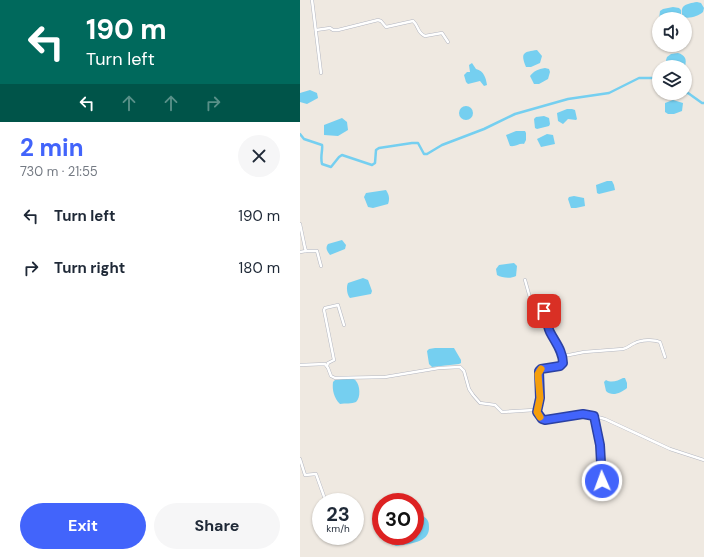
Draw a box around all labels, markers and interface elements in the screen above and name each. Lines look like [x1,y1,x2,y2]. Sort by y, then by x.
text: 190 m [86,11,167,48]
map controls [652,12,692,100]
button: sound [652,12,692,52]
icon: left [20,16,72,68]
text: Turn left [86,47,155,71]
button: layers [652,60,692,100]
icon: left [76,92,98,114]
icon: ahead [118,92,140,114]
icon: ahead [160,92,182,114]
icon: right [202,92,224,114]
text: 2 min [20,132,83,163]
button: close [238,135,280,177]
text: 730 m · 21:55 [20,163,98,180]
icon: left [20,205,42,227]
text: Turn left [54,206,115,226]
text: 190 m [238,206,280,226]
icon: right [20,257,42,279]
text: Turn right [54,258,125,278]
text: 180 m [239,258,280,278]
pin [527,294,561,328]
icon: arrive [533,300,555,322]
position arrow [581,460,623,502]
speed limit sign: 30 [372,493,424,545]
text: 23 [326,501,350,527]
button: Exit [20,503,146,549]
button: Share [154,503,280,549]
text: km/h [326,522,350,535]

